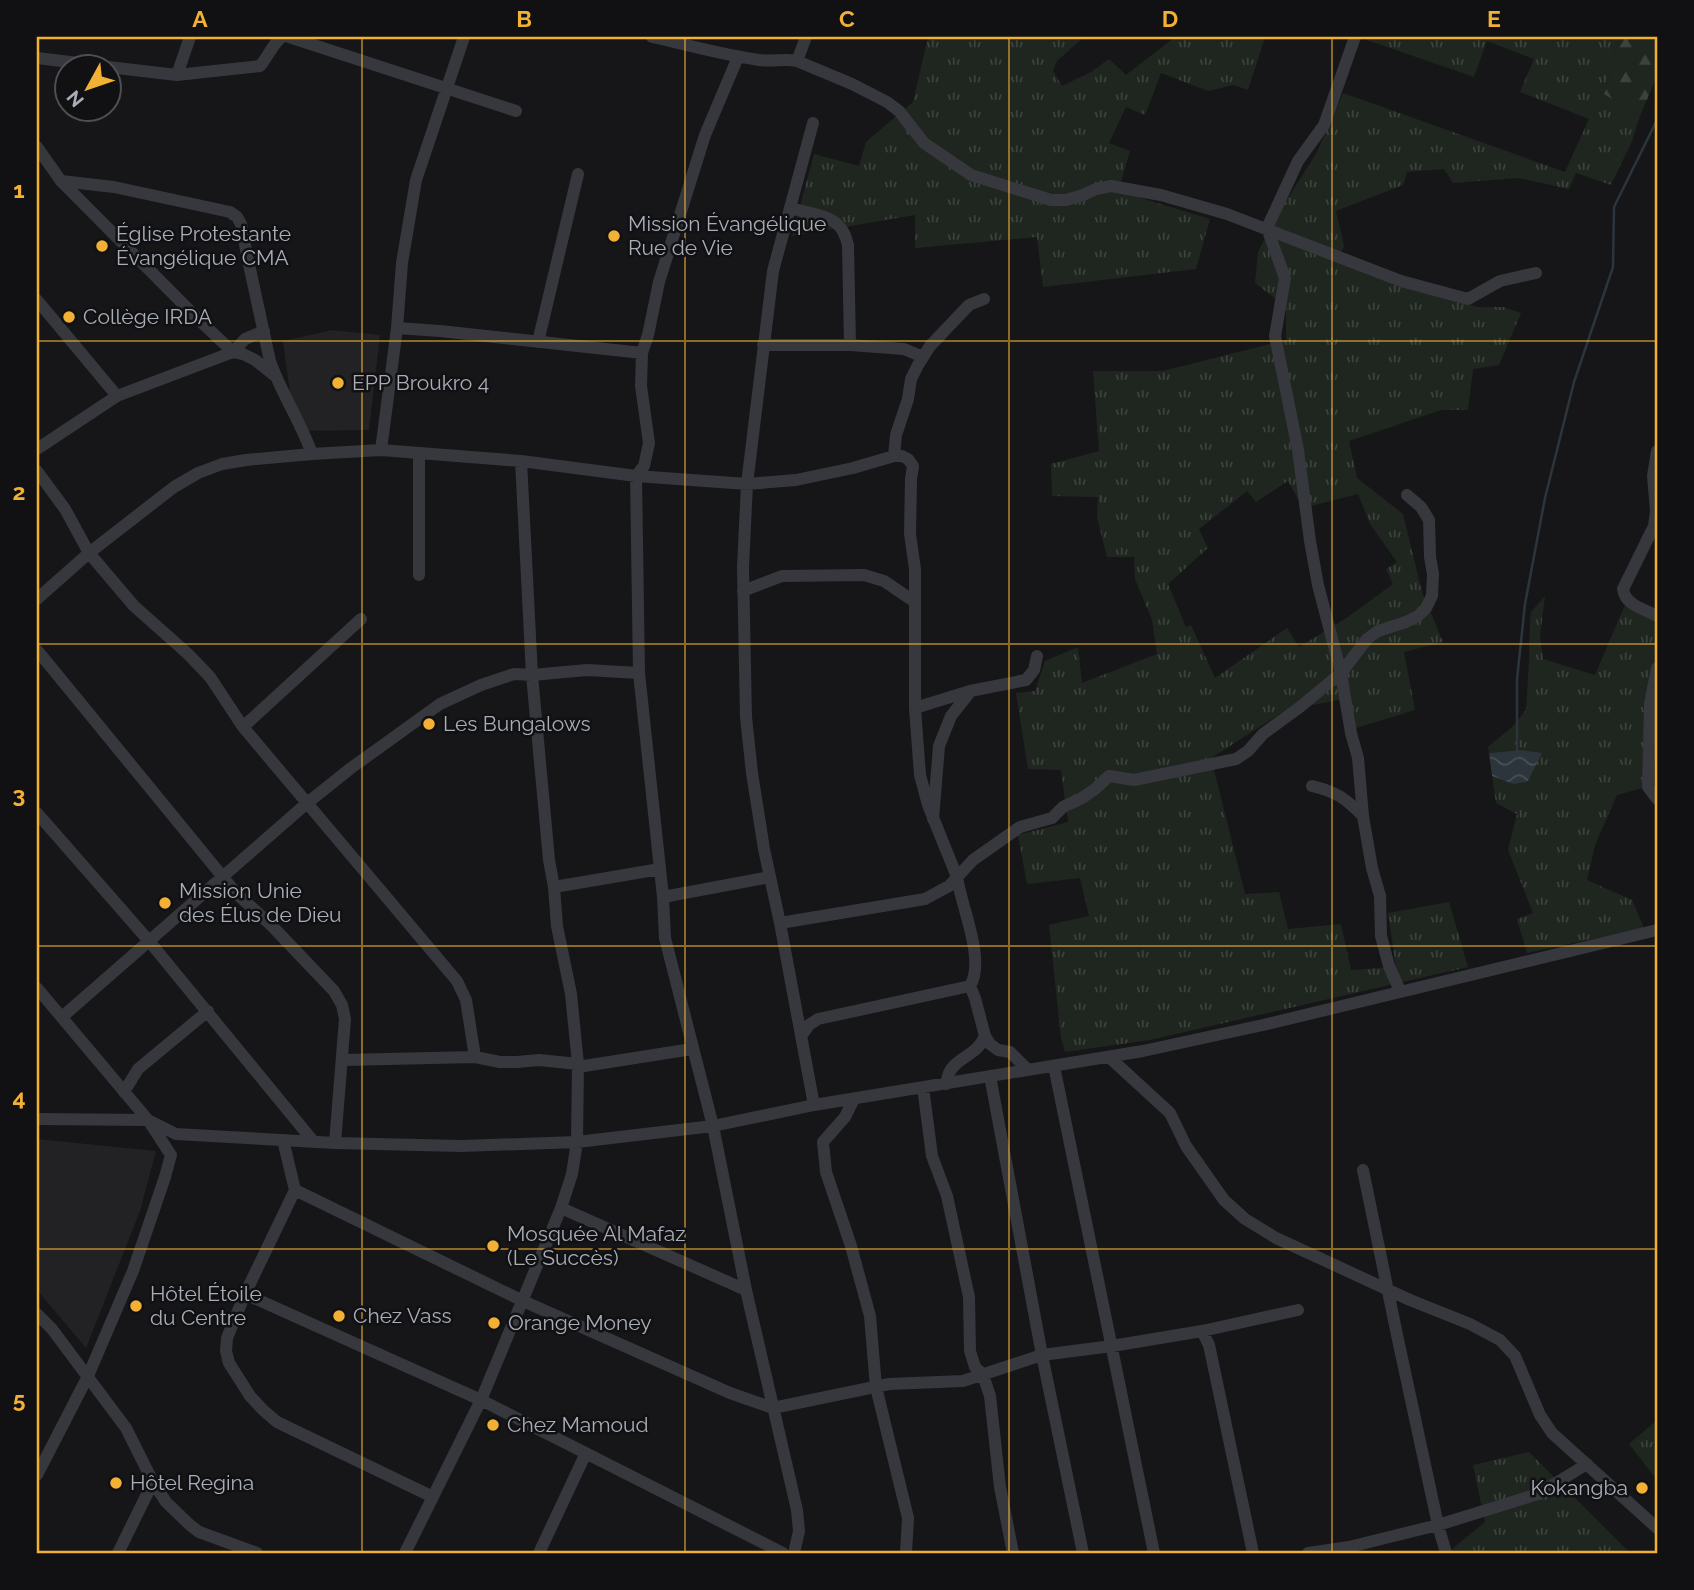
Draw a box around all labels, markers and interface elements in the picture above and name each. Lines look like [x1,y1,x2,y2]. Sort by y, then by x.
text: A [192,5,208,32]
text: B [516,5,532,32]
text: C [839,5,855,32]
text: D [1162,5,1178,32]
text: E [1487,5,1501,32]
north arrow [52,52,122,122]
text: N [62,86,88,112]
text: 1 [13,176,25,203]
place label: Mission Évangélique Rue de Vie [628,211,826,260]
place label: Église Protestante Évangélique CMA [116,221,291,270]
marker: Mission Évangélique Rue de Vie [606,228,622,244]
marker: Église Protestante Évangélique CMA [94,238,110,254]
place label: Collège IRDA [83,304,212,329]
marker: Collège IRDA [61,309,77,325]
place label: EPP Broukro 4 [352,370,489,395]
marker: EPP Broukro 4 [330,375,346,391]
text: 2 [13,478,25,505]
place label: Les Bungalows [443,711,591,736]
marker: Les Bungalows [421,716,437,732]
text: 3 [13,781,25,808]
place label: Mission Unie des Élus de Dieu [179,878,342,927]
marker: Mission Unie des Élus de Dieu [157,895,173,911]
text: 4 [12,1084,26,1111]
place label: Mosquée Al Mafaz (Le Succès) [507,1221,686,1270]
marker: Mosquée Al Mafaz (Le Succès) [485,1238,501,1254]
place label: Hôtel Étoile du Centre [150,1281,262,1330]
marker: Hôtel Étoile du Centre [128,1298,144,1314]
place label: Chez Vass [353,1303,452,1328]
marker: Chez Vass [331,1308,347,1324]
place label: Orange Money [508,1310,652,1335]
marker: Orange Money [486,1315,502,1331]
text: 5 [13,1386,26,1413]
place label: Chez Mamoud [507,1412,649,1437]
marker: Chez Mamoud [485,1417,501,1433]
place label: Hôtel Regina [130,1470,254,1495]
marker: Hôtel Regina [108,1475,124,1491]
place label: Kokangba [1530,1475,1628,1500]
marker: Kokangba [1634,1480,1650,1496]

